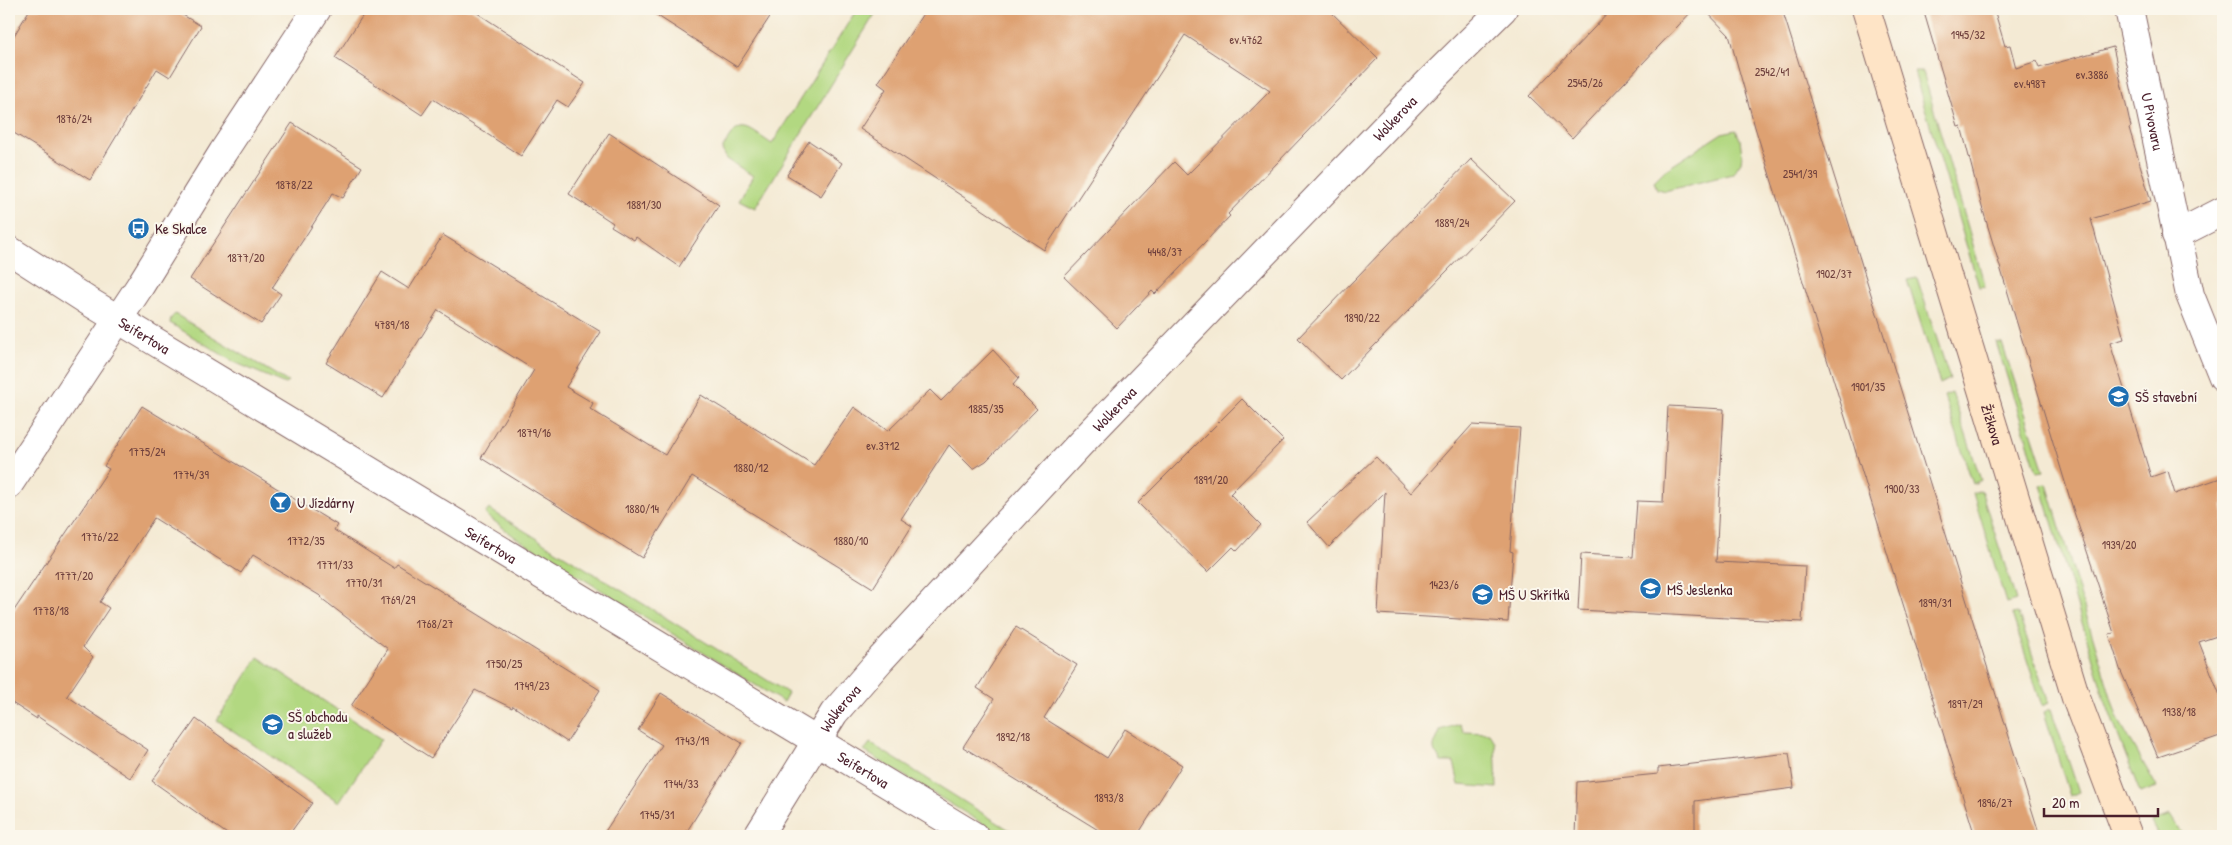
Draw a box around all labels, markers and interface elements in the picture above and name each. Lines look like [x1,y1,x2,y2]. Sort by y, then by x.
house number: 1945/32 [1951,26,1986,43]
house number: ev.4762 [1230,31,1263,48]
house number: 2542/41 [1755,63,1789,80]
house number: ev.3886 [2076,66,2109,83]
house number: 2545/26 [1567,74,1603,91]
house number: ev.4987 [2014,75,2046,92]
street label: Wolkerova [1368,91,1421,145]
street label: U Pivovaru [2137,91,2169,152]
house number: 1876/24 [56,110,92,127]
house number: 2541/39 [1783,165,1818,182]
house number: 1878/22 [276,176,313,193]
house number: 1881/30 [627,196,661,213]
house number: 1889/24 [1435,214,1470,231]
bus stop icon: Ke Skalce [127,216,151,240]
place label: Ke Skalce [155,218,207,239]
house number: 4448/37 [1147,243,1183,260]
house number: 1877/20 [227,249,265,266]
house number: 1902/37 [1816,265,1852,282]
house number: 1890/22 [1344,309,1380,326]
street label: Seifertova [115,312,174,359]
house number: 4789/18 [375,316,409,333]
house number: 1901/35 [1851,378,1885,395]
street label: Wolkerova [1087,382,1141,436]
school or university icon: SŠ stavební [2107,384,2131,408]
place label: SŠ stavební [2135,386,2197,407]
house number: 1885/35 [968,400,1004,417]
street label: Žižkova [1976,401,2009,447]
house number: 1879/16 [517,424,551,441]
house number: ev.3712 [866,437,900,454]
house number: 1775/24 [129,443,166,460]
house number: 1880/12 [733,459,769,476]
house number: 1774/39 [173,466,209,483]
house number: 1891/20 [1194,471,1228,488]
house number: 1900/33 [1884,480,1920,497]
bar icon: U Jízdárny [269,490,293,514]
place label: U Jízdárny [297,492,355,513]
house number: 1880/14 [625,500,660,517]
street label: Seifertova [462,521,521,568]
house number: 1776/22 [81,528,119,545]
house number: 1772/35 [287,532,325,549]
house number: 1880/10 [834,532,868,549]
house number: 1939/20 [2102,536,2136,553]
house number: 1771/33 [317,556,353,573]
house number: 1777/20 [55,567,93,584]
house number: 1770/31 [346,574,382,591]
house number: 1423/6 [1429,576,1459,593]
school or university icon: MŠ Jeslenka [1639,577,1663,601]
place label: MŠ Jeslenka [1667,579,1733,600]
school or university icon: MŠ U Skřítků [1471,582,1495,606]
place label: MŠ U Skřítků [1499,584,1570,605]
house number: 1769/29 [381,591,416,608]
house number: 1899/31 [1918,594,1952,611]
house number: 1778/18 [33,602,69,619]
house number: 1768/27 [417,615,454,632]
house number: 1750/25 [486,655,522,672]
house number: 1749/23 [514,677,550,694]
street label: Wolkerova [814,680,865,736]
house number: 1897/29 [1948,695,1983,712]
house number: 1938/18 [2162,703,2196,720]
place label: SŠ obchodu a služeb [288,706,347,744]
school or university icon: SŠ obchodu a služeb [260,713,284,737]
house number: 1892/18 [996,728,1030,745]
house number: 1743/19 [675,732,710,749]
street label: Seifertova [834,746,893,793]
house number: 1744/33 [663,775,699,792]
scale bar [2044,785,2158,817]
house number: 1893/8 [1094,789,1124,806]
text: 20 m [2052,792,2079,813]
house number: 1896/27 [1977,794,2013,811]
house number: 1745/31 [640,806,674,823]

